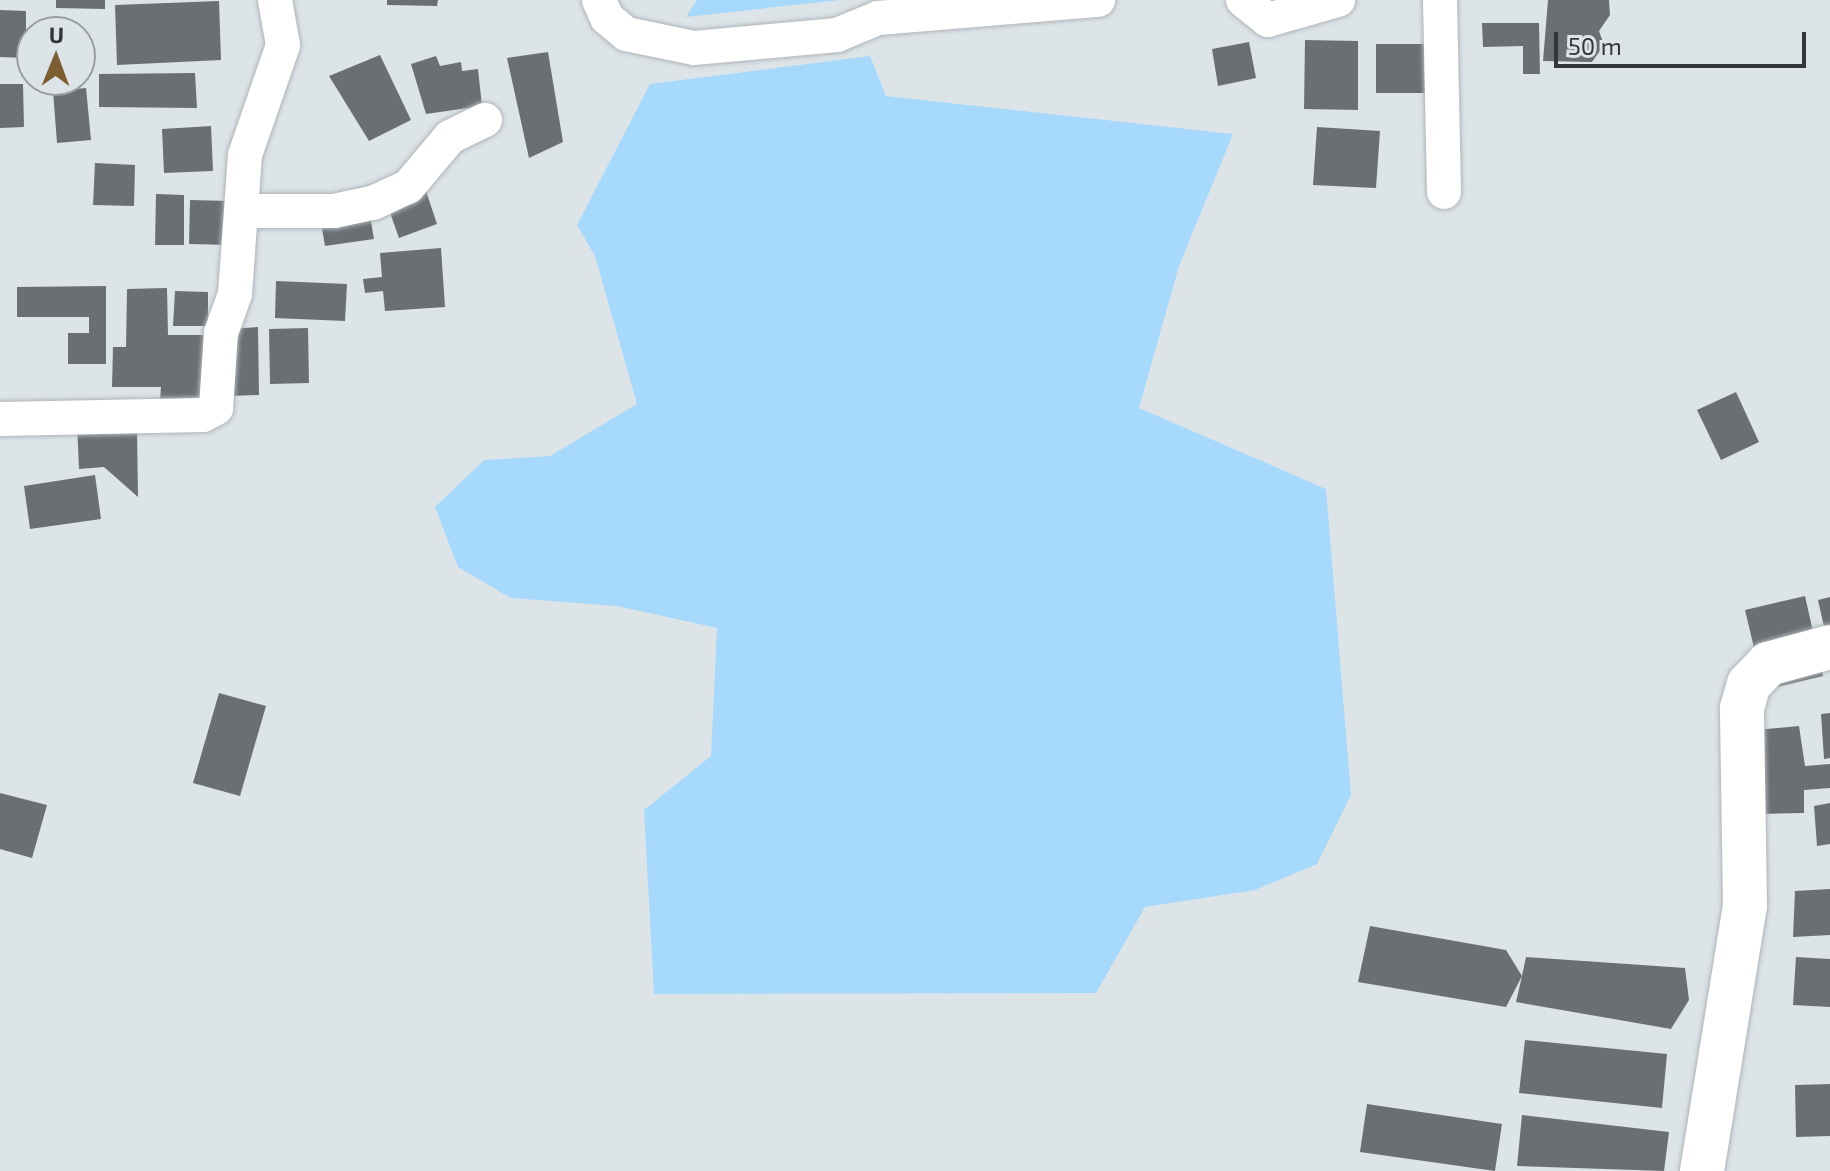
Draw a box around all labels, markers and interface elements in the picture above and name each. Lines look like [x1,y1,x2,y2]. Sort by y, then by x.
north arrow [16,16,96,96]
scale bar [1558,16,1810,66]
text: U [49,21,64,47]
text: 50 m [1568,31,1622,60]

